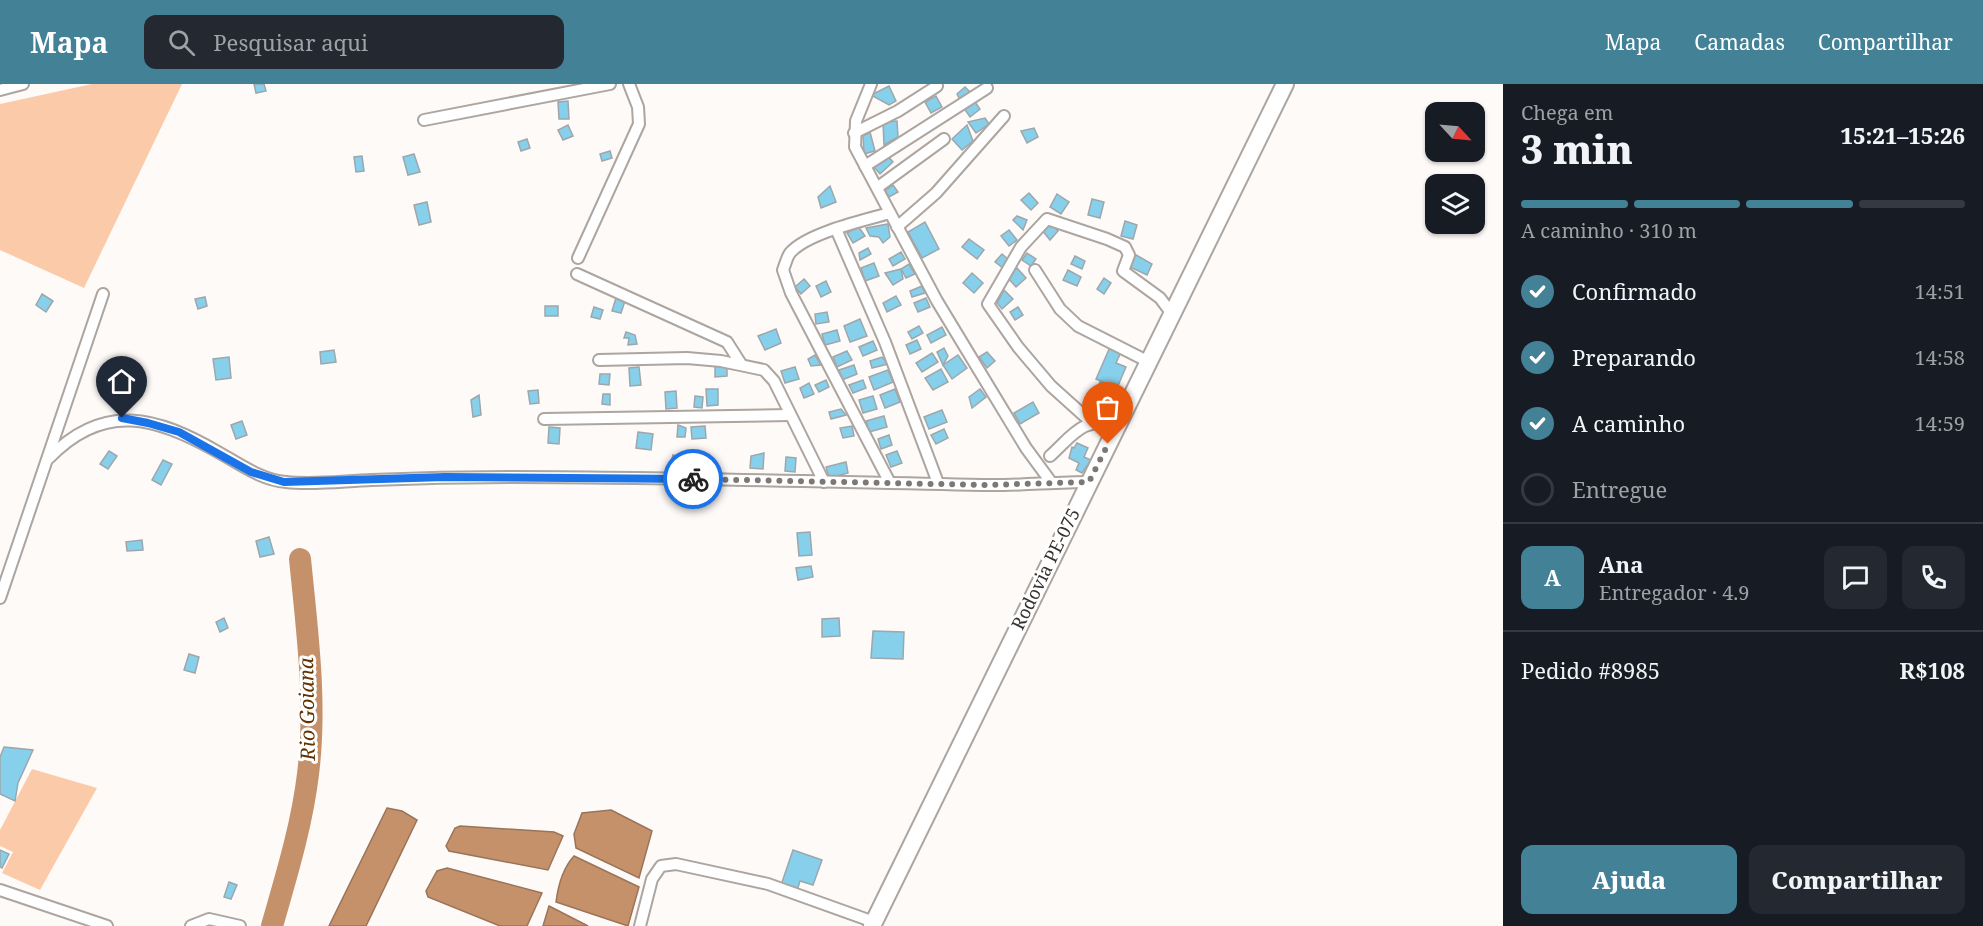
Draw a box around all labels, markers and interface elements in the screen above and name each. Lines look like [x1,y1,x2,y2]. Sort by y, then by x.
search box [144,15,564,69]
text: Mapa [30,23,108,61]
icon: search [165,26,198,59]
text: Pesquisar aqui [213,27,368,57]
text: Mapa [1605,28,1661,56]
text: Camadas [1694,28,1785,56]
text: Compartilhar [1818,28,1953,56]
text: Chega em [1521,99,1614,126]
north arrow [1425,102,1485,162]
map controls [1425,102,1485,234]
text: 15:21–15:26 [1841,120,1965,150]
text: 3 min [1521,122,1633,175]
button: layers [1425,174,1485,234]
text: A caminho · 310 m [1521,217,1697,244]
icon: check [1521,275,1554,308]
text: Confirmado [1572,276,1697,306]
text: 14:51 [1915,278,1965,305]
icon: check [1521,341,1554,374]
text: Preparando [1572,342,1696,372]
text: 14:58 [1915,344,1965,371]
pin [96,356,147,418]
icon: home [105,365,138,398]
pin [1082,382,1133,444]
icon: bag [1091,391,1124,424]
icon: check [1521,407,1554,440]
text: A caminho [1572,408,1685,438]
text: 14:59 [1915,410,1965,437]
courier [663,449,723,509]
icon: bike [677,463,710,496]
text: Entregue [1572,474,1667,504]
street label: Rodovia PE-075 [1005,504,1085,633]
button: chat [1824,546,1887,609]
button: phone [1902,546,1965,609]
text: Ana [1599,549,1643,579]
text: A [1544,562,1561,592]
text: Entregador · 4.9 [1599,579,1750,606]
text: Pedido #8985 [1521,655,1660,685]
text: R$108 [1900,655,1965,685]
water label: Rio Goiana [292,657,321,762]
button: Ajuda [1521,845,1737,914]
button: Compartilhar [1749,845,1965,914]

